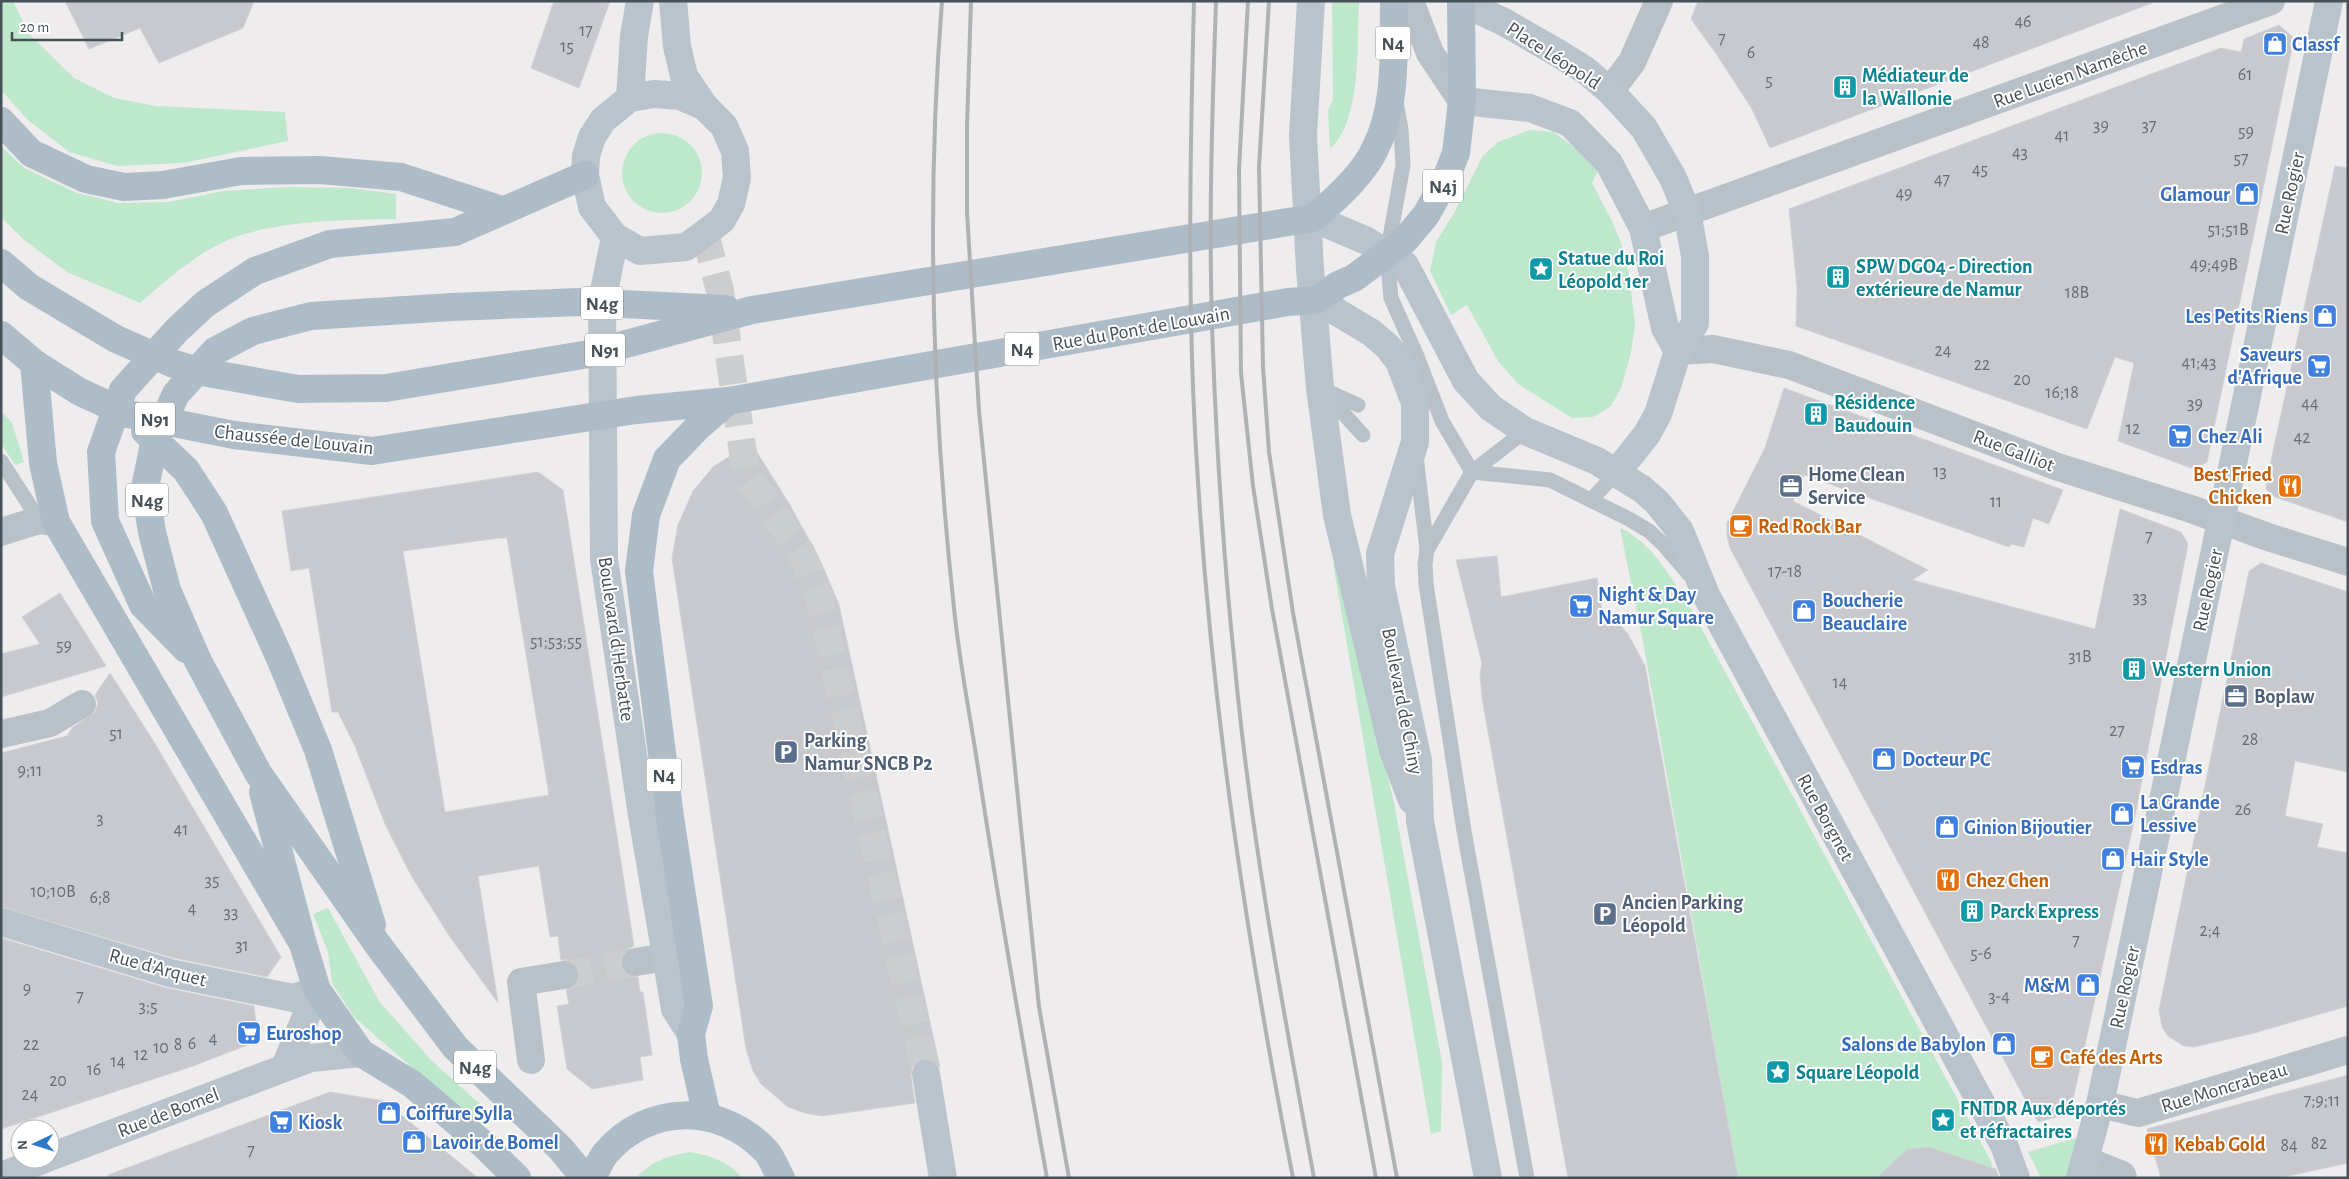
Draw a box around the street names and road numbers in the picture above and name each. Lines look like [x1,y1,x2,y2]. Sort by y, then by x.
street label: Place Léopold [1503,18,1604,93]
road number: N4 [1376,26,1410,59]
street label: Rue Lucien Namêche [1991,38,2150,112]
street label: Rue Rogier [2271,150,2309,236]
road number: N4j [1423,170,1463,202]
road number: N4g [581,286,623,320]
street label: Rue du Pont de Louvain [1051,304,1231,354]
road number: N4 [1004,332,1040,366]
road number: N91 [585,334,625,366]
road number: N91 [135,402,175,436]
street label: Chaussée de Louvain [213,422,375,458]
street label: Rue Galliot [1970,426,2058,476]
road number: N4g [126,484,168,516]
street label: Rue Rogier [2189,547,2227,633]
street label: Boulevard d'Herbatte [595,556,637,723]
street label: Boulevard de Chiny [1378,626,1426,777]
road number: N4 [646,758,682,792]
street label: Rue Borgnet [1793,771,1857,865]
street label: Rue Rogier [2106,944,2144,1030]
street label: Rue d'Arquet [107,945,209,991]
road number: N4g [454,1050,496,1084]
street label: Rue Moncrabeau [2159,1059,2290,1117]
street label: Rue de Bomel [115,1084,222,1141]

